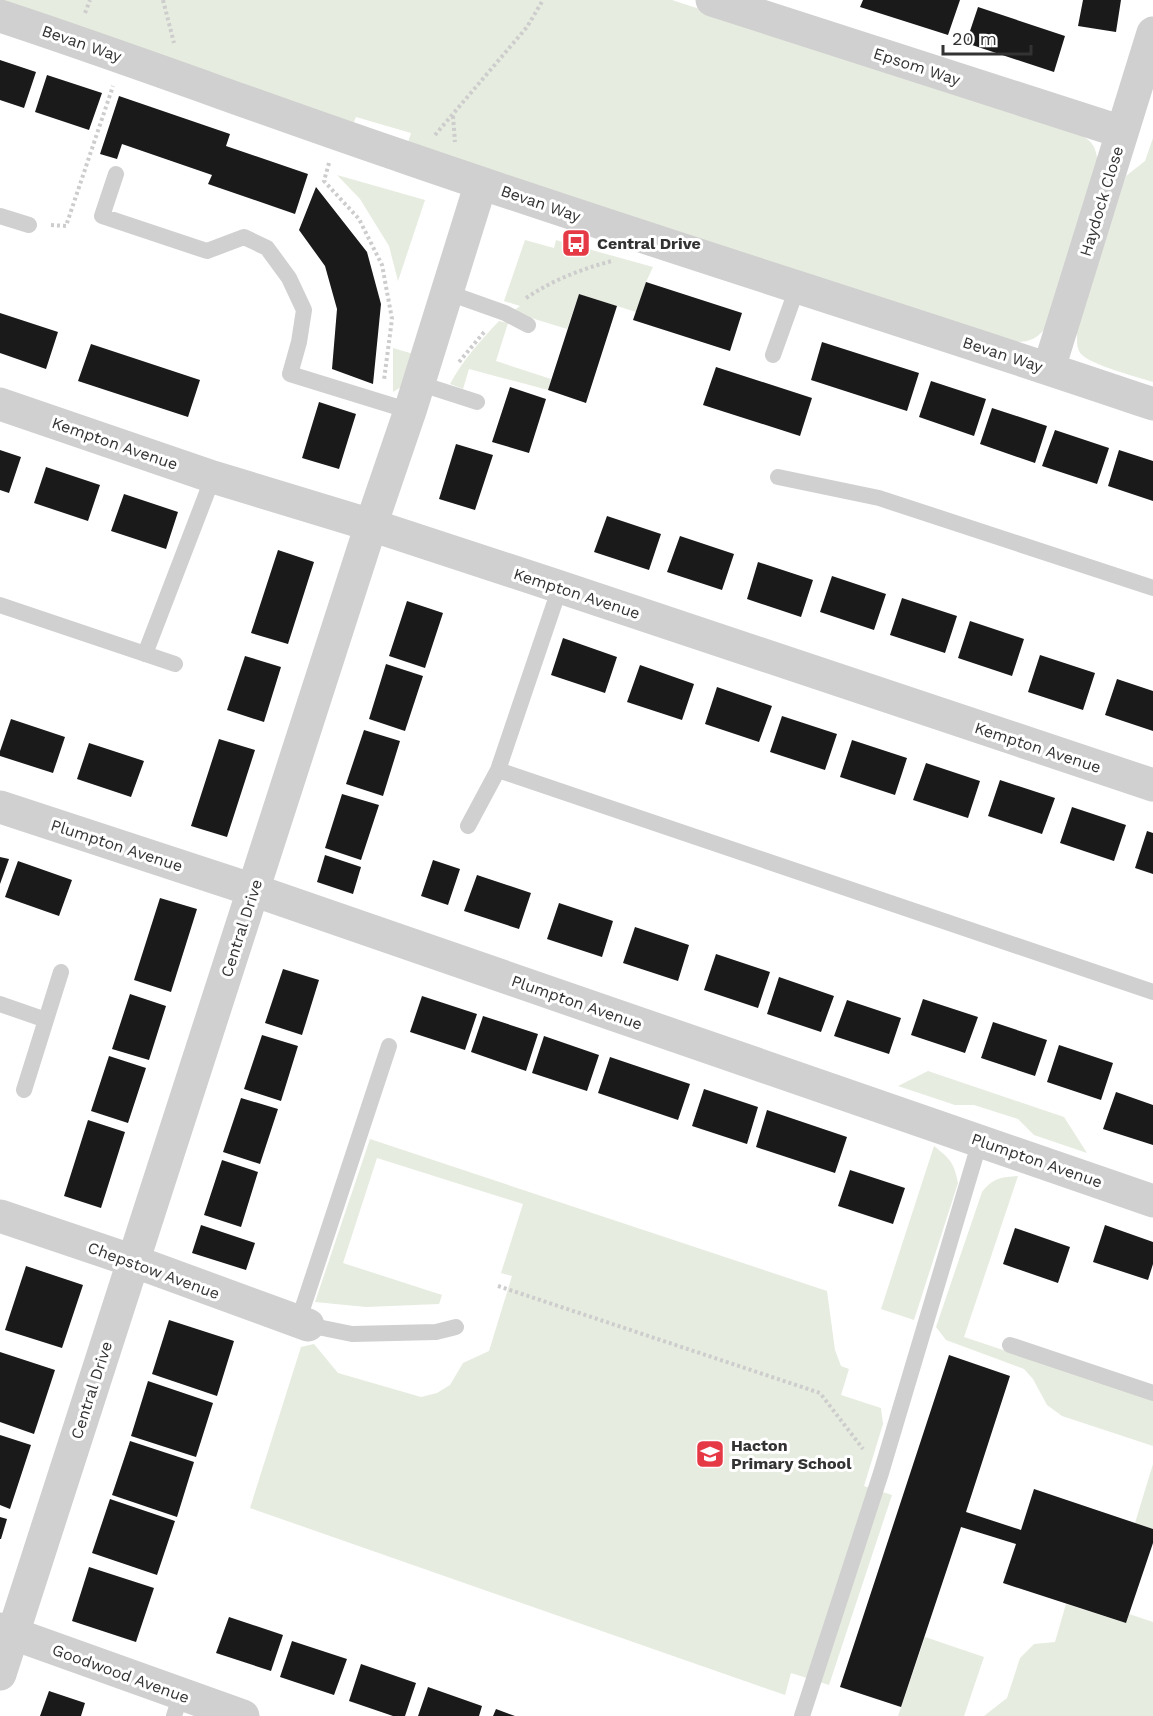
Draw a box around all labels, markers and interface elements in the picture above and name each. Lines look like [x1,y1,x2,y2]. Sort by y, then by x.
scale bar [943,18,1032,56]
street label: Bevan Way [39,21,125,66]
text: 20 m [952,28,997,49]
street label: Epsom Way [871,44,963,90]
street label: Haydock Close [1076,144,1127,259]
street label: Bevan Way [498,181,584,226]
bus stop icon: Central Drive [560,227,592,259]
place label: Central Drive [597,234,701,253]
street label: Bevan Way [960,333,1046,377]
street label: Kempton Avenue [49,413,180,474]
street label: Kempton Avenue [511,564,642,623]
street label: Kempton Avenue [972,718,1103,777]
street label: Plumpton Avenue [49,815,185,876]
street label: Central Drive [217,877,266,979]
street label: Plumpton Avenue [509,971,645,1034]
street label: Plumpton Avenue [969,1129,1105,1192]
street label: Chepstow Avenue [85,1238,222,1303]
street label: Central Drive [67,1339,116,1441]
place label: Hacton Primary School [731,1436,852,1473]
school or university icon: Hacton Primary School [694,1438,726,1470]
street label: Goodwood Avenue [50,1640,192,1707]

